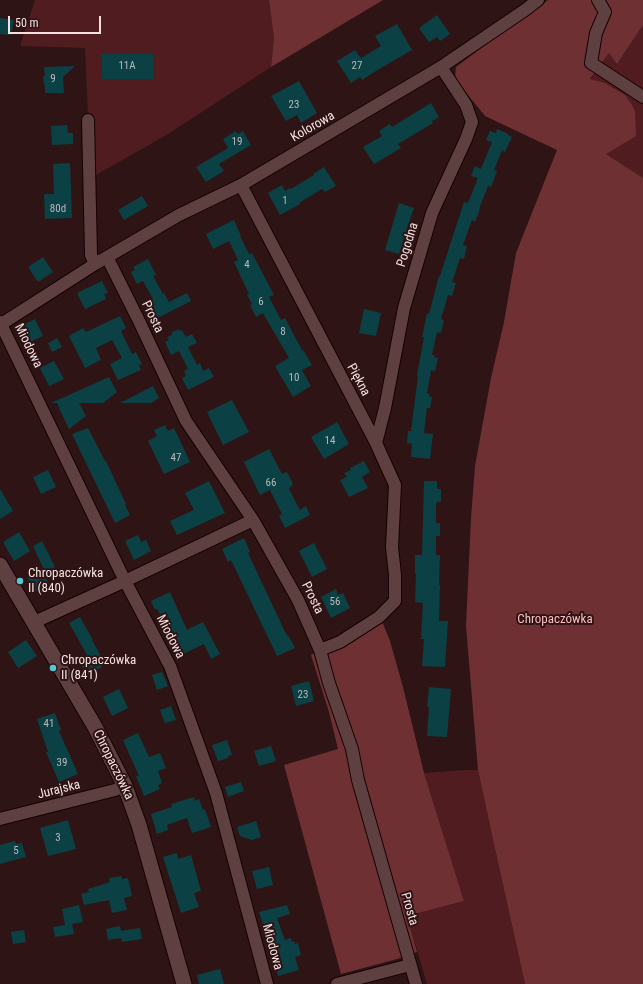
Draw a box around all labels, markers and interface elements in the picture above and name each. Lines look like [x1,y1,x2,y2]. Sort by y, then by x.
scale bar [10,8,103,34]
text: 50 m [15,16,39,30]
house number: 11A [118,59,136,73]
house number: 27 [352,59,362,73]
house number: 9 [50,72,56,86]
house number: 23 [289,98,299,112]
street label: Kolorowa [288,108,338,146]
house number: 19 [232,135,242,149]
house number: 1 [282,194,288,208]
house number: 80d [50,202,66,216]
street label: Pogodna [394,221,422,269]
house number: 4 [244,258,250,272]
house number: 6 [258,295,264,309]
street label: Prosta [138,298,166,336]
street label: Miodowa [11,321,45,371]
house number: 8 [280,325,286,339]
street label: Piękna [343,361,373,399]
house number: 10 [289,371,299,385]
house number: 14 [325,434,335,448]
house number: 47 [171,451,181,465]
house number: 66 [266,476,276,490]
place label: Chropaczówka II (840) [28,566,103,597]
marker: Chropaczówka II (840) [15,576,25,586]
street label: Prosta [298,579,326,617]
house number: 56 [330,595,340,609]
park label: Chropaczówka [517,612,593,628]
street label: Miodowa [152,613,188,661]
place label: Chropaczówka II (841) [61,653,136,684]
marker: Chropaczówka II (841) [48,663,58,673]
house number: 23 [298,688,308,702]
house number: 41 [44,717,54,731]
street label: Chropaczówka [89,728,137,802]
house number: 39 [57,756,67,770]
street label: Jurajska [36,777,82,803]
house number: 3 [55,831,61,845]
house number: 5 [13,844,19,858]
street label: Prosta [397,891,421,927]
street label: Miodowa [258,922,286,972]

